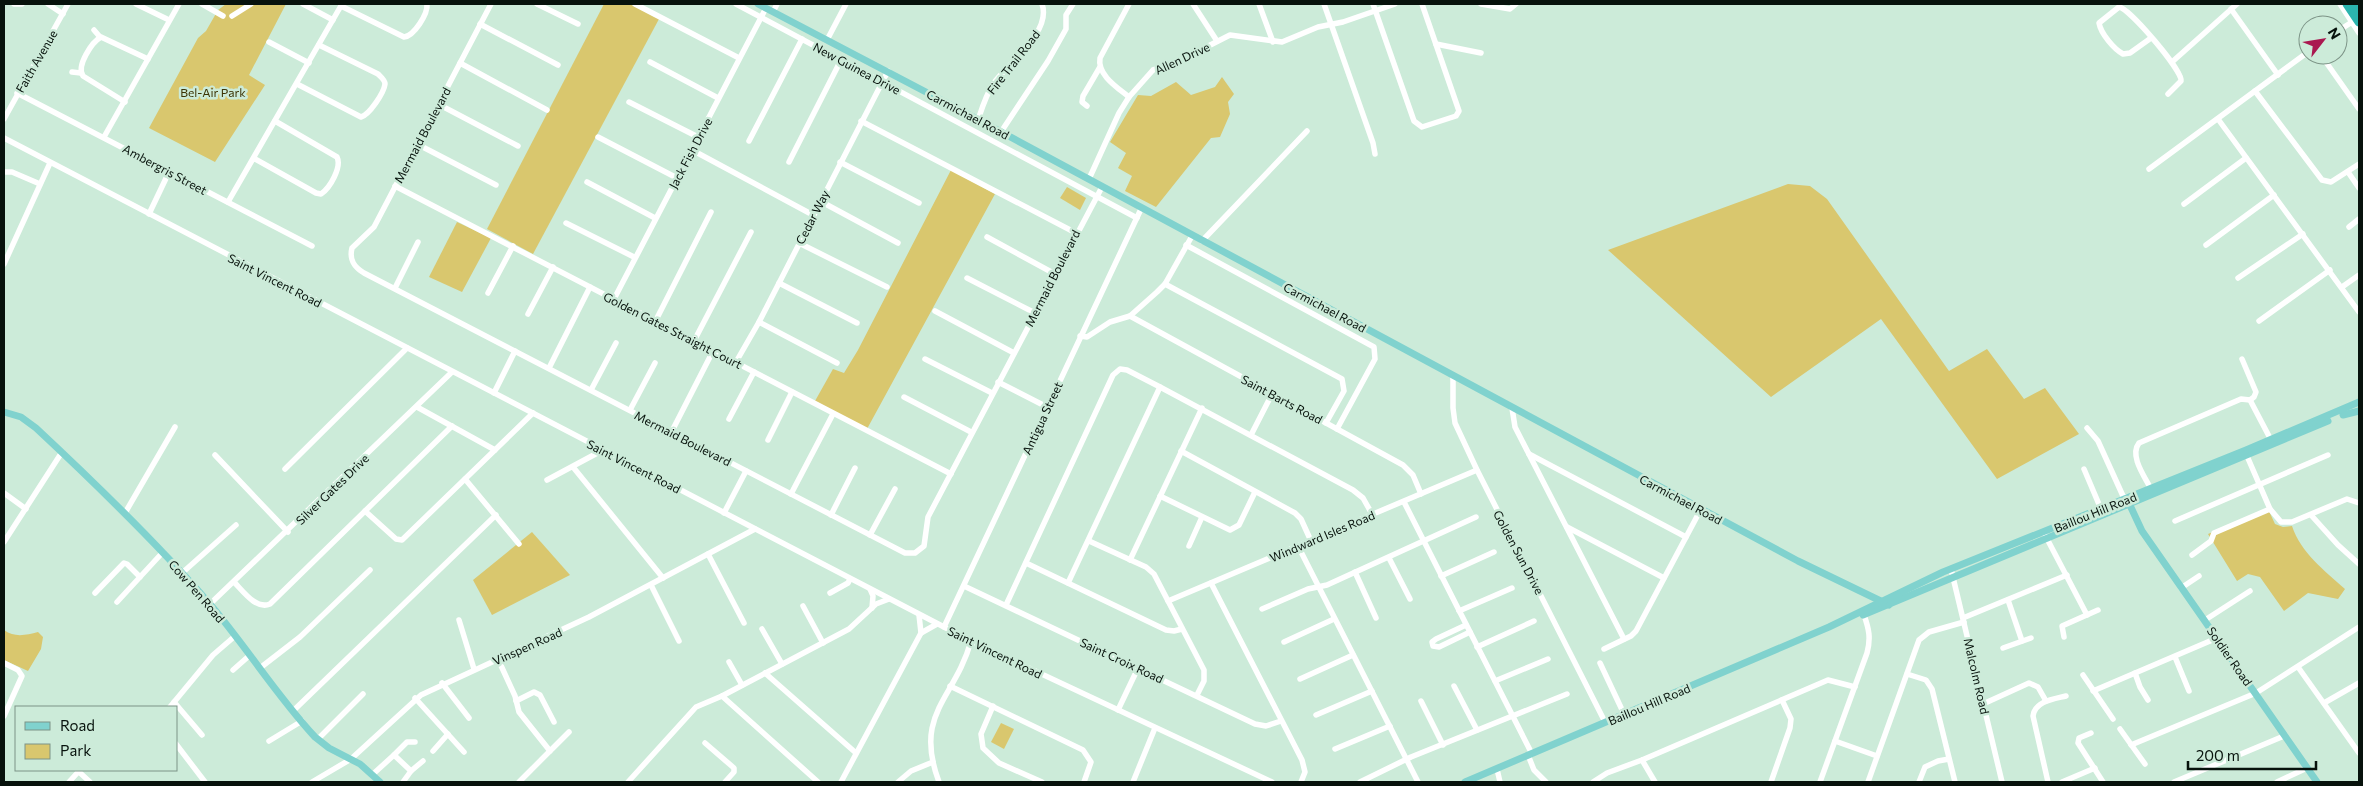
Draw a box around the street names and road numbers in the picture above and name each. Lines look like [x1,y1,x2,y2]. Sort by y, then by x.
street label: Faith Avenue [12,27,60,95]
street label: Fire Trail Road [984,27,1042,97]
street label: New Guinea Drive [811,39,903,97]
street label: Allen Drive [1152,39,1212,77]
street label: Mermaid Boulevard [391,85,453,185]
street label: Carmichael Road [924,86,1012,142]
street label: Jack Fish Drive [665,115,715,191]
street label: Ambergris Street [121,141,209,197]
street label: Cedar Way [792,188,832,246]
street label: Mermaid Boulevard [1022,227,1082,329]
street label: Saint Vincent Road [226,250,324,310]
street label: Carmichael Road [1281,279,1369,335]
street label: Golden Gates Straight Court [601,289,745,371]
street label: Saint Barts Road [1239,372,1325,426]
street label: Antigua Street [1019,379,1065,457]
street label: Mermaid Boulevard [632,408,734,468]
street label: Saint Vincent Road [585,436,683,496]
street label: Silver Gates Drive [293,451,371,527]
street label: Carmichael Road [1637,471,1725,527]
street label: Baillou Hill Road [2052,489,2138,535]
street label: Golden Sun Drive [1491,507,1547,597]
street label: Windward Isles Road [1267,508,1377,564]
street label: Cow Pen Road [166,557,228,625]
street label: Saint Vincent Road [946,623,1044,681]
street label: Vinspen Road [490,624,564,668]
street label: Soldier Road [2205,624,2255,688]
street label: Saint Croix Road [1078,635,1166,685]
street label: Malcolm Road [1961,637,1993,715]
street label: Baillou Hill Road [1606,680,1692,728]

